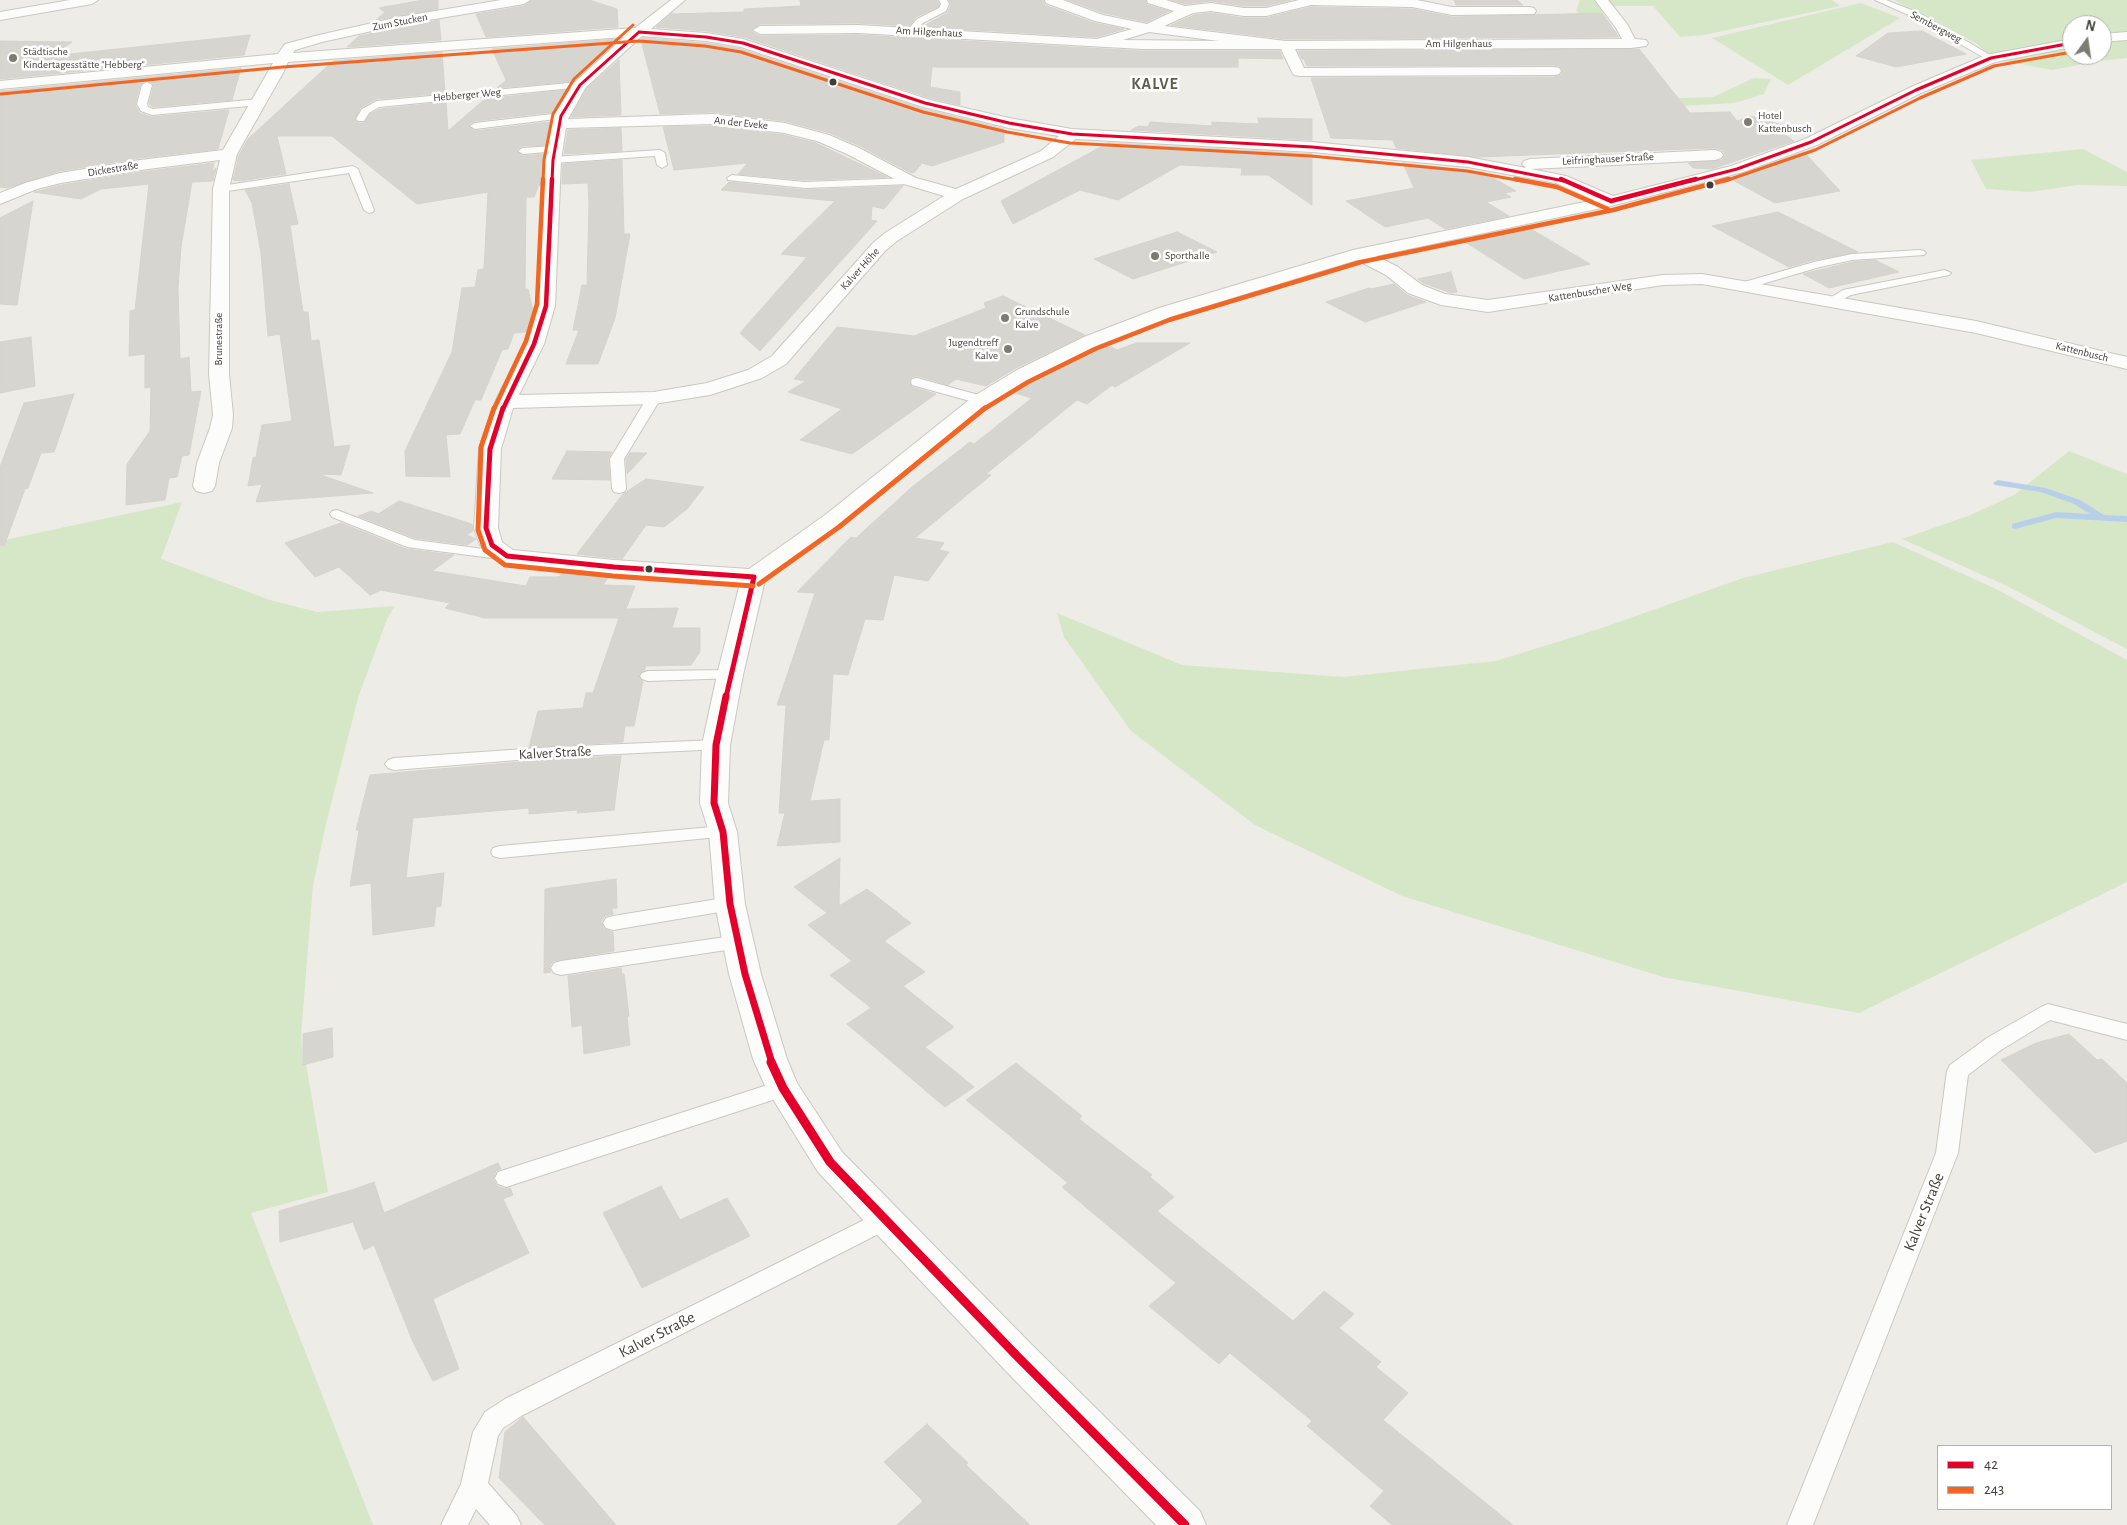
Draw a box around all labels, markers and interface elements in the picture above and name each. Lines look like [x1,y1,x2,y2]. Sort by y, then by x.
street label: Sembergweg [1908,8,1964,46]
street label: Zum Stucken [371,10,429,34]
north arrow [2062,15,2112,65]
text: N [2084,18,2097,34]
street label: Am Hilgenhaus [896,24,962,40]
street label: Am Hilgenhaus [1426,37,1492,51]
place label: Städtische Kindertagesstätte "Hebberg" [23,45,145,71]
marker: Städtische Kindertagesstätte "Hebberg" [7,52,19,64]
district label: KALVE [1131,74,1179,94]
unlabelled marker [828,77,838,87]
street label: Hebberger Weg [433,85,501,105]
place label: Hotel Kattenbusch [1758,109,1812,135]
street label: An der Eveke [713,114,769,132]
marker: Hotel Kattenbusch [1742,116,1754,128]
street label: Leifringhauser Straße [1562,150,1654,168]
street label: Dickestraße [87,158,139,180]
unlabelled marker [1705,180,1715,190]
street label: Kalver Höhe [838,245,882,293]
place label: Sporthalle [1165,249,1209,263]
marker: Sporthalle [1149,250,1161,262]
street label: Kattenbuscher Weg [1547,279,1633,305]
place label: Grundschule Kalve [1015,305,1069,331]
marker: Grundschule Kalve [999,312,1011,324]
street label: Brunestraße [212,313,226,365]
place label: Jugendtreff Kalve [949,336,998,362]
street label: Kattenbusch [2054,339,2110,365]
marker: Jugendtreff Kalve [1002,343,1014,355]
unlabelled marker [644,564,654,574]
street label: Kalver Straße [518,743,592,763]
street label: Kalver Straße [1900,1170,1948,1254]
street label: Kalver Straße [616,1308,698,1362]
legend [1937,1445,2112,1510]
text: 42 [1984,1457,1998,1472]
text: 243 [1984,1482,2004,1497]

